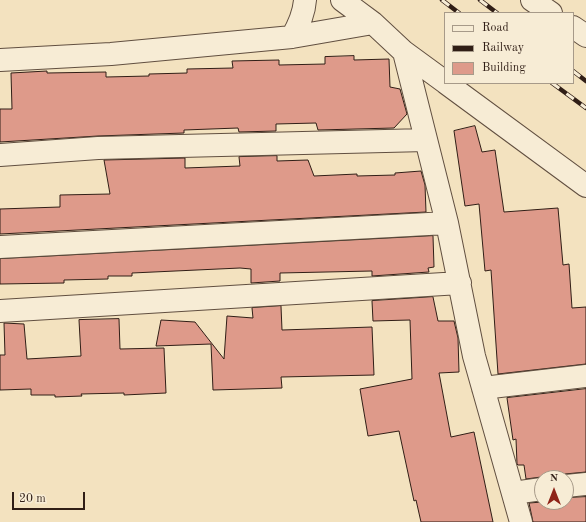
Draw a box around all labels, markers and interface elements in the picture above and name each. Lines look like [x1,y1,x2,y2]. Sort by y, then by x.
legend [444,12,574,84]
text: Road [482,22,509,34]
text: Railway [482,42,524,54]
text: Building [482,62,526,74]
north arrow [534,470,574,510]
text: N [550,473,558,484]
scale bar [14,484,87,510]
text: 20 m [19,493,46,505]

